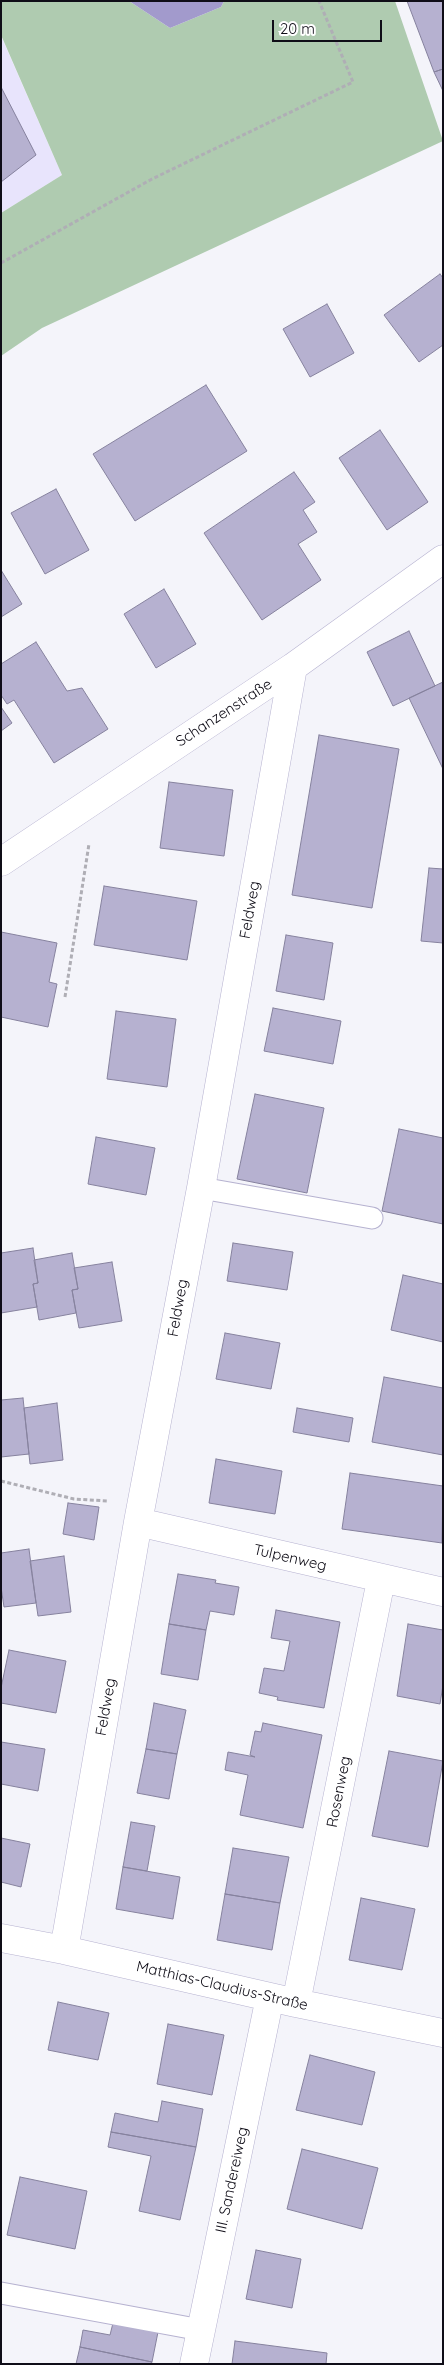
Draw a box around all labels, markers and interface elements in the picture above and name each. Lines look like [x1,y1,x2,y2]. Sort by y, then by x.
scale bar [274,10,384,42]
text: 20 m [280,19,315,38]
street label: Schanzenstraße [173,675,275,751]
street label: Feldweg [236,880,264,940]
street label: Feldweg [164,1278,192,1338]
street label: Tulpenweg [252,1541,328,1575]
street label: Feldweg [92,1677,120,1737]
street label: Rosenweg [323,1755,355,1829]
street label: Matthias-Claudius-Straße [134,1957,310,2015]
street label: III. Sandereiweg [212,2125,252,2235]

